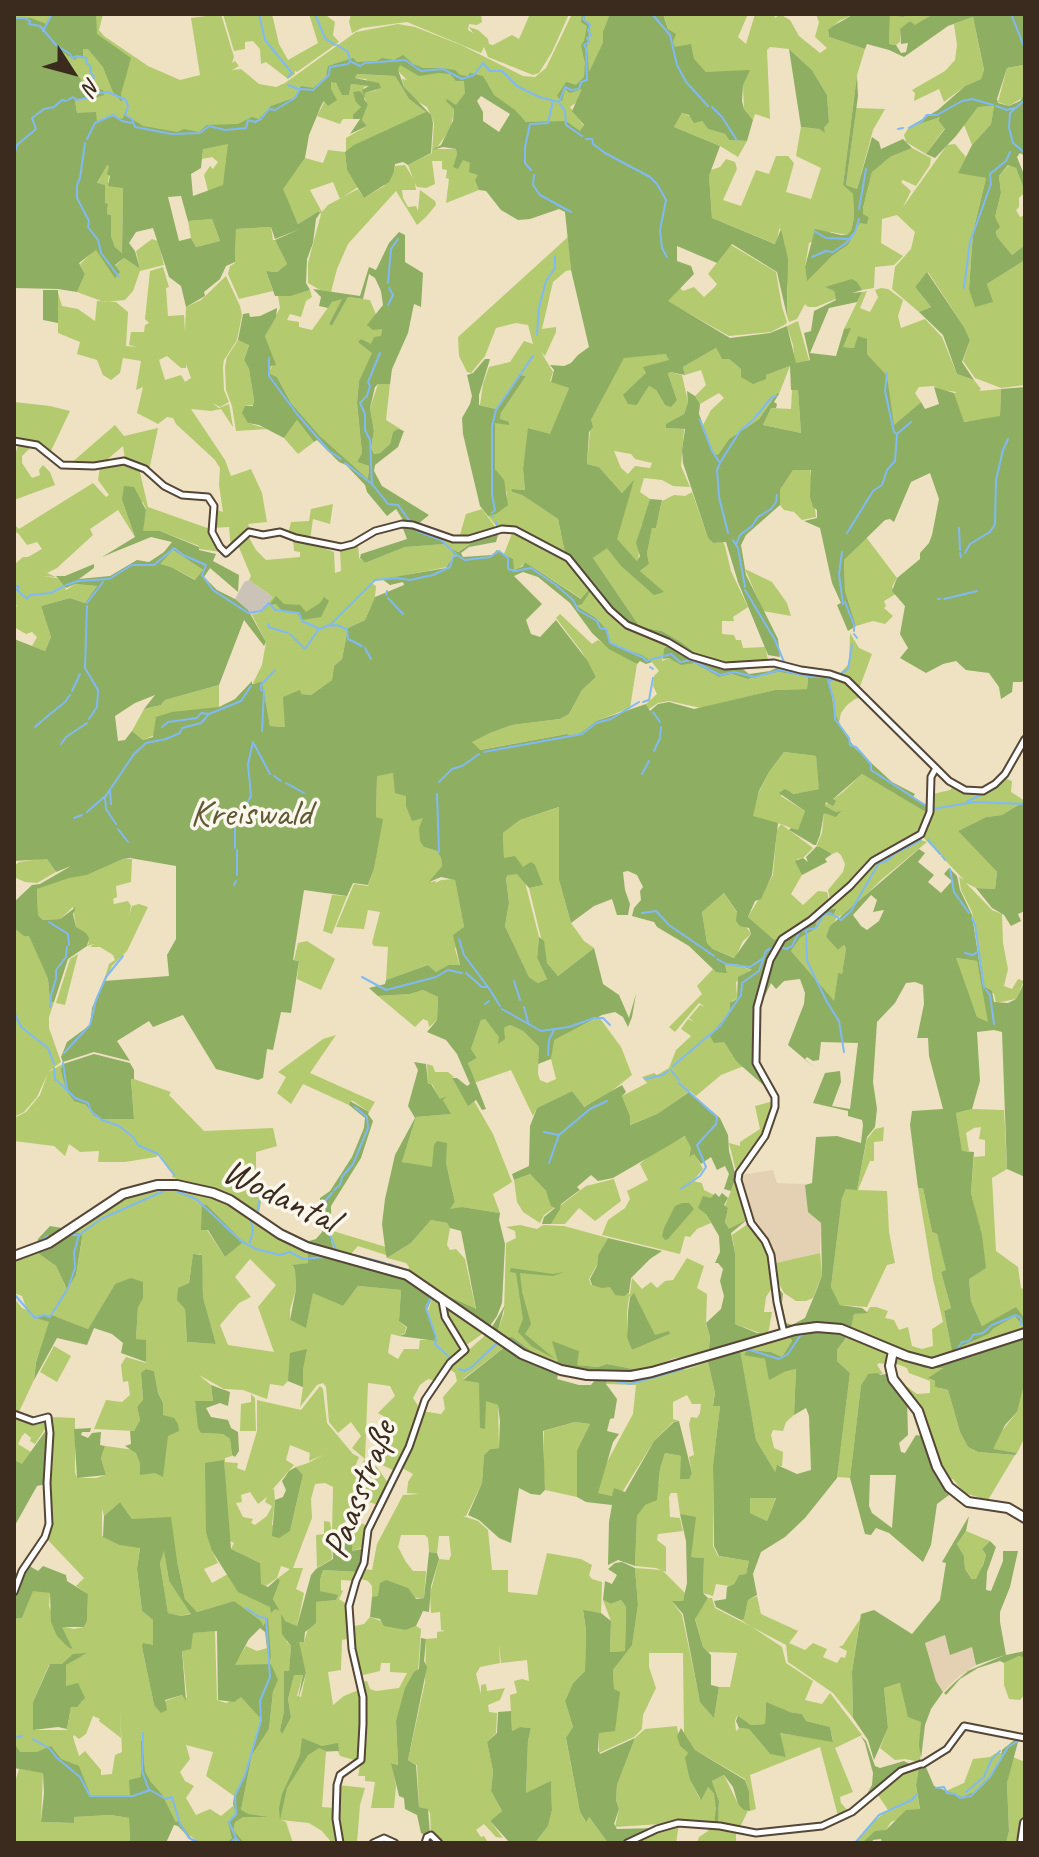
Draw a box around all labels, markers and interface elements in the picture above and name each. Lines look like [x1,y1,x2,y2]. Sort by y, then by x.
north arrow [32,32,112,112]
text: N [76,72,107,100]
park label: Kreiswald [190,792,312,838]
street label: Wodantal [215,1150,345,1244]
street label: Paasstraße [314,1415,408,1565]

